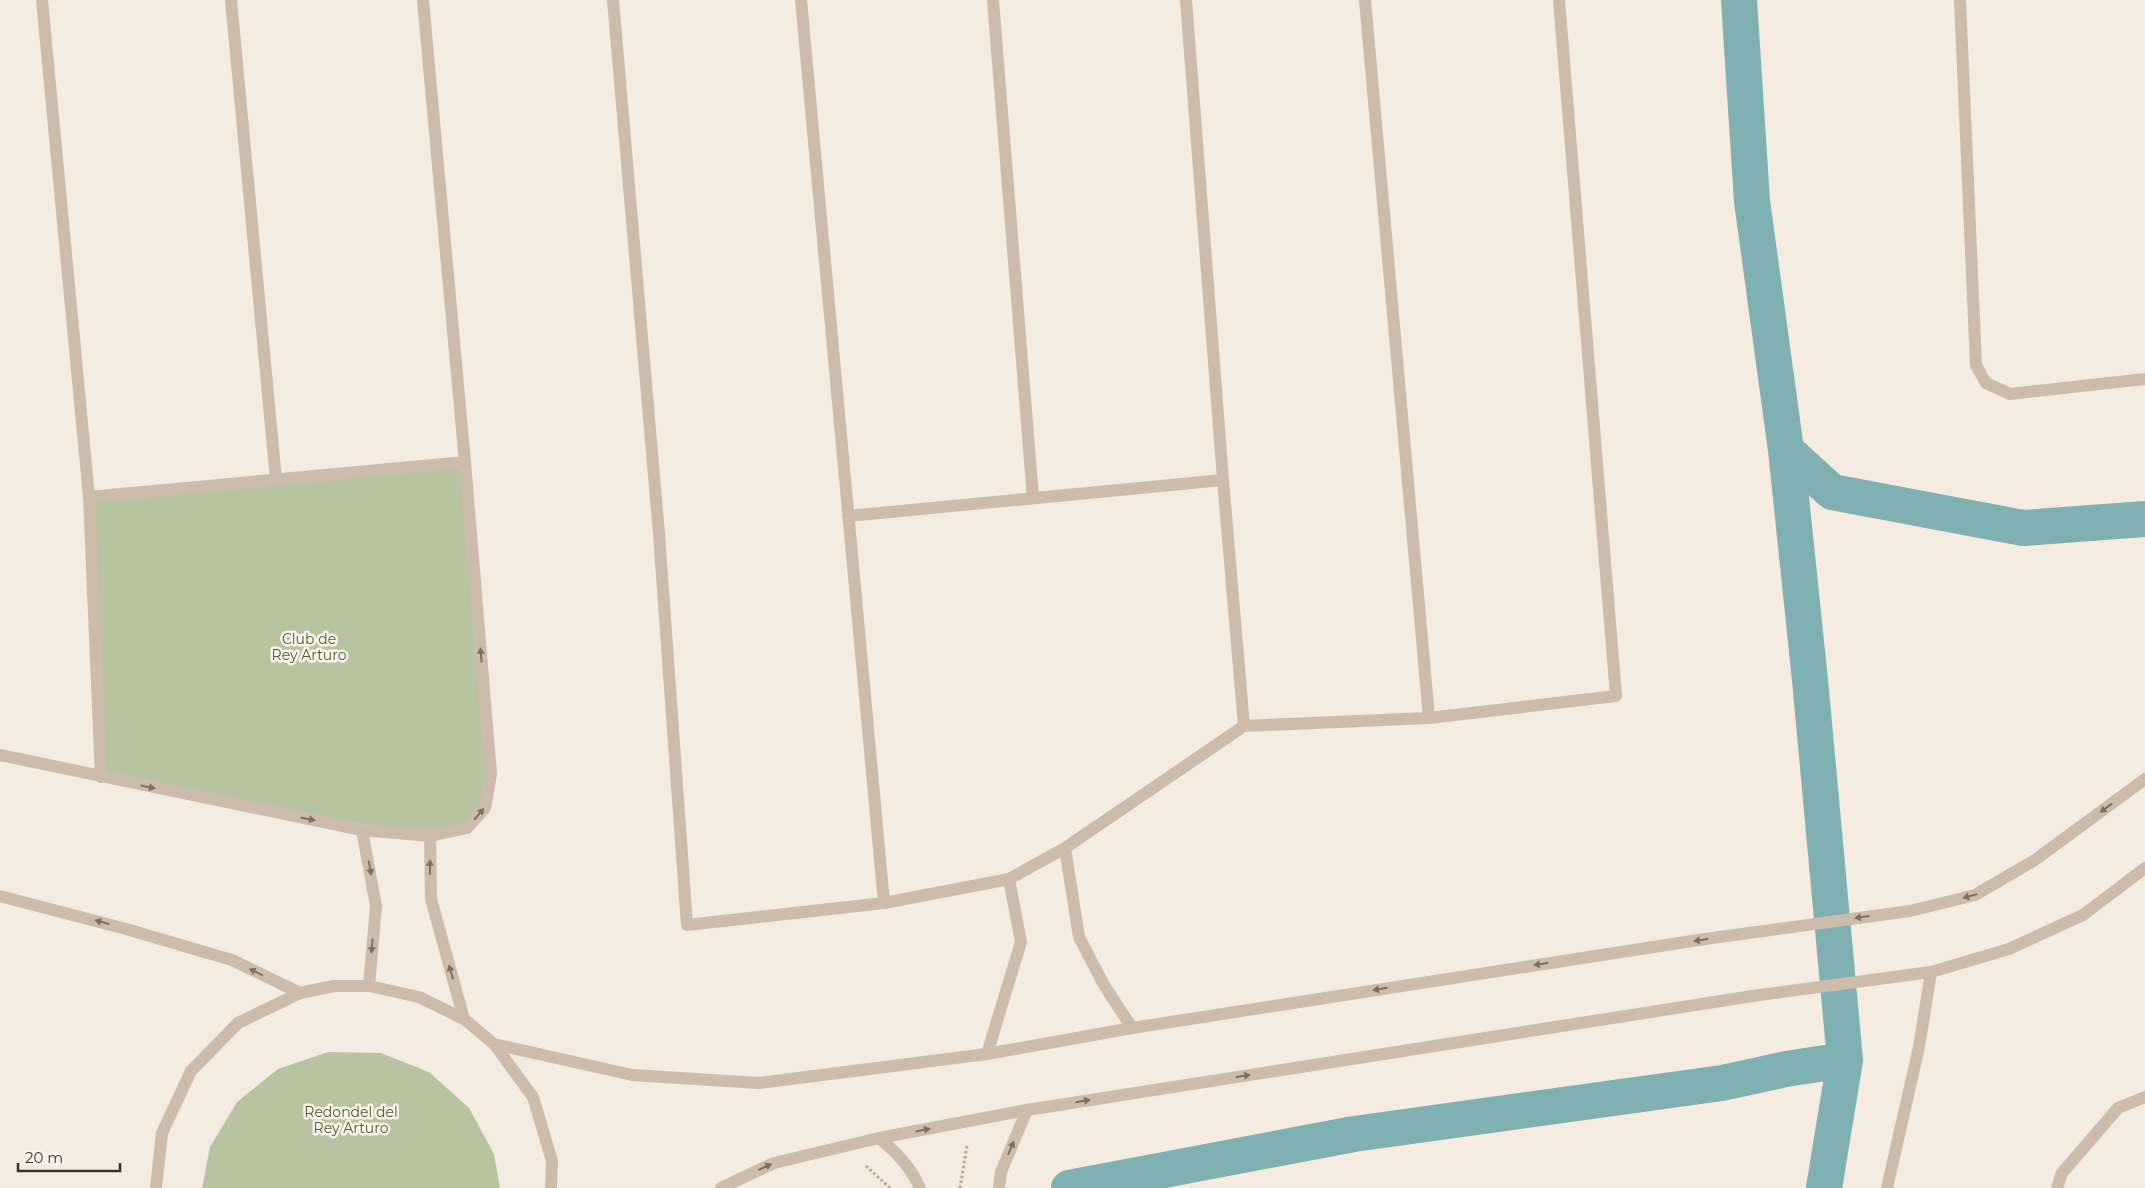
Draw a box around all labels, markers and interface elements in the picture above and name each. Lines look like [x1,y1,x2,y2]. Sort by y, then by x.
park label: Club de Rey Arturo [272,630,347,664]
one-way arrow [477,646,485,662]
one-way arrow [141,783,156,791]
one-way arrow [2099,803,2113,813]
one-way arrow [473,808,484,820]
one-way arrow [300,816,316,824]
one-way arrow [426,859,434,875]
one-way arrow [366,861,374,877]
one-way arrow [1962,893,1977,901]
one-way arrow [1854,914,1870,922]
one-way arrow [94,918,109,926]
one-way arrow [1693,936,1709,944]
one-way arrow [368,938,376,954]
one-way arrow [1532,961,1548,969]
one-way arrow [447,964,455,979]
one-way arrow [249,968,263,976]
one-way arrow [1372,986,1388,994]
one-way arrow [1236,1072,1252,1080]
one-way arrow [1075,1097,1091,1105]
park label: Redondel del Rey Arturo [304,1103,398,1137]
one-way arrow [915,1125,931,1133]
scale bar [18,1140,120,1172]
one-way arrow [1007,1140,1015,1155]
text: 20 m [25,1148,63,1167]
one-way arrow [758,1163,772,1171]

